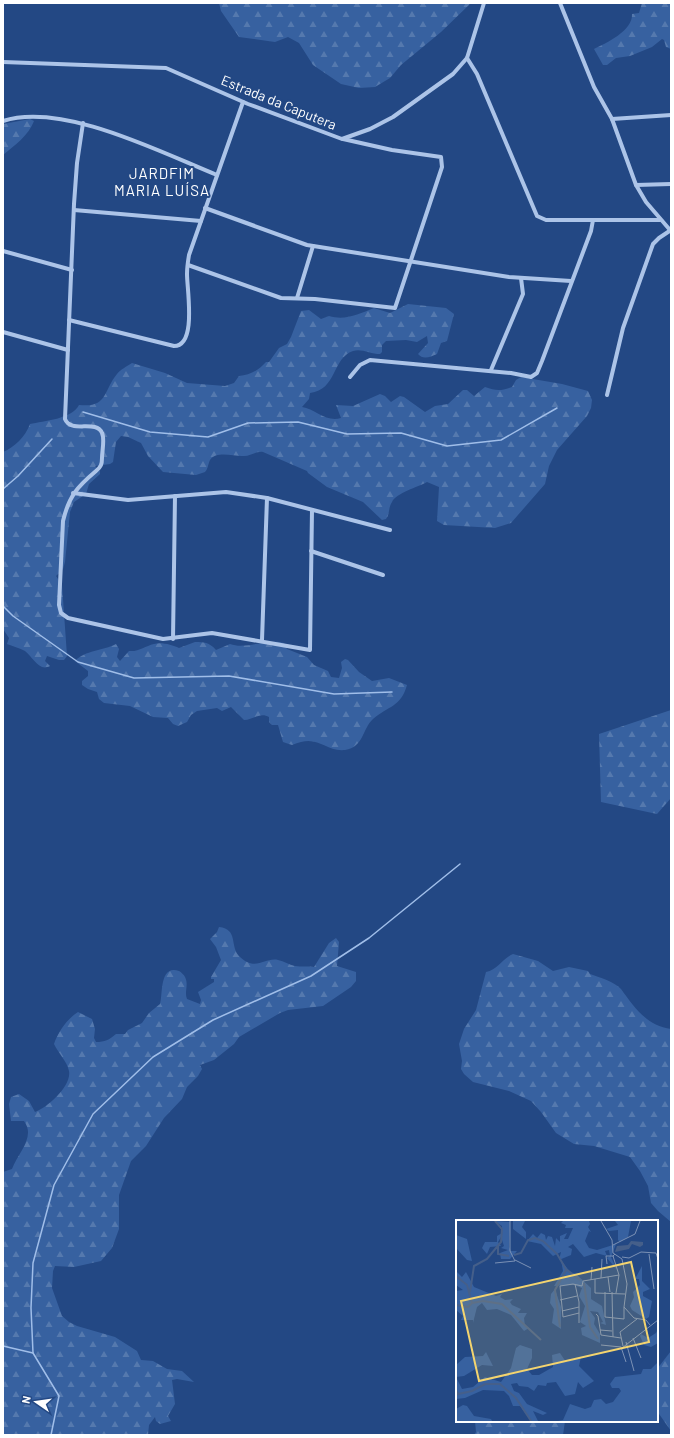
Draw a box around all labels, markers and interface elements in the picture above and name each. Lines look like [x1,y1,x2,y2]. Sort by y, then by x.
street label: Estrada da Caputera [219,71,339,133]
district label: JARDFIM MARIA LUÍSA [114,164,210,199]
inset map [456,1220,658,1422]
north arrow [16,1382,56,1422]
text: N [19,1395,33,1405]

